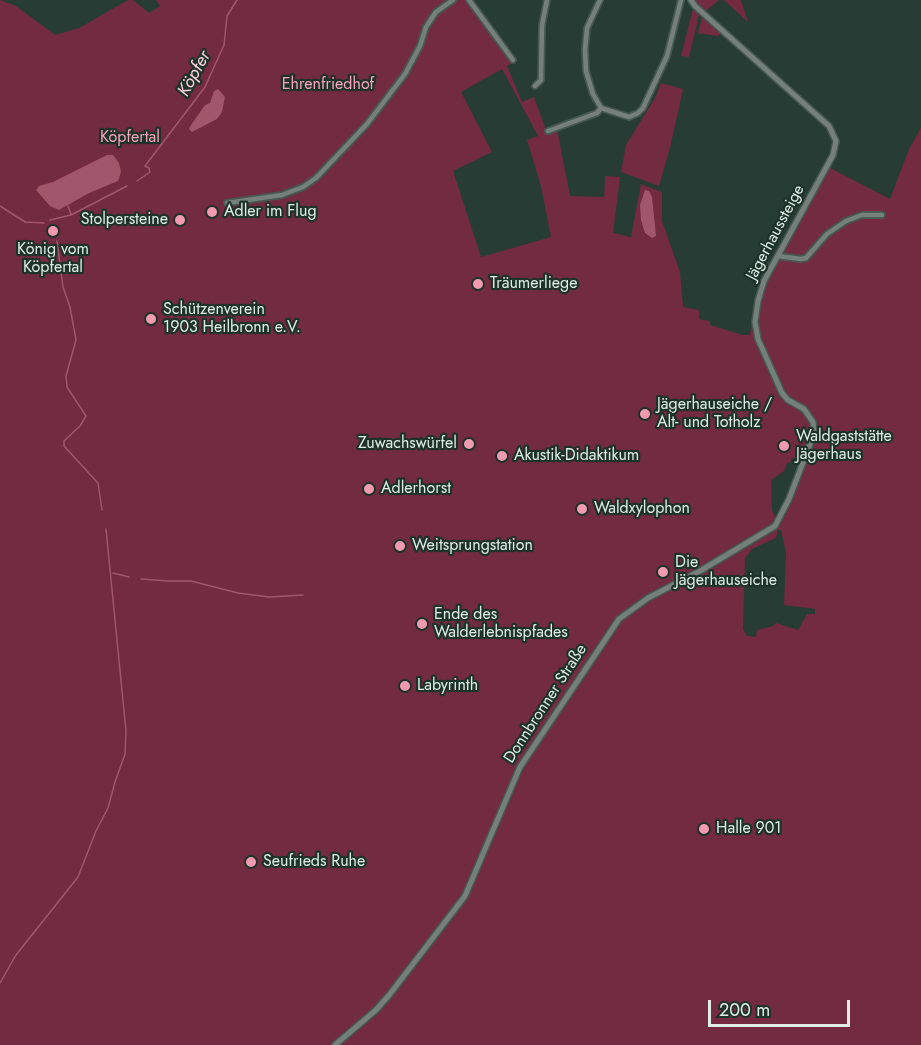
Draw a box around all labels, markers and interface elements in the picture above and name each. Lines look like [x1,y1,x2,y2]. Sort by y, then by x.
water label: Köpfer [174,47,216,101]
park label: Ehrenfriedhof [282,75,374,95]
park label: Köpfertal [100,128,160,148]
street label: Jägerhaussteige [743,182,809,284]
place label: Adler im Flug [224,202,317,222]
marker: Adler im Flug [205,205,219,219]
place label: Stolpersteine [81,210,168,230]
marker: Stolpersteine [173,213,187,227]
marker: König vom Köpfertal [46,224,60,238]
place label: König vom Köpfertal [17,240,89,278]
place label: Träumerliege [490,274,577,294]
marker: Träumerliege [471,277,485,291]
place label: Schützenverein 1903 Heilbronn e.V. [163,300,301,338]
marker: Schützenverein 1903 Heilbronn e.V. [144,312,158,326]
place label: Jägerhauseiche / Alt- und Totholz [657,395,772,433]
marker: Jägerhauseiche / Alt- und Totholz [638,407,652,421]
place label: Waldgaststätte Jägerhaus [796,427,892,465]
place label: Zuwachswürfel [358,434,457,454]
marker: Zuwachswürfel [462,437,476,451]
marker: Waldgaststätte Jägerhaus [777,439,791,453]
place label: Akustik-Didaktikum [514,446,639,466]
marker: Akustik-Didaktikum [495,449,509,463]
place label: Adlerhorst [381,479,451,499]
marker: Adlerhorst [362,482,376,496]
place label: Waldxylophon [594,499,690,519]
marker: Waldxylophon [575,502,589,516]
place label: Weitsprungstation [412,536,533,556]
marker: Weitsprungstation [393,539,407,553]
place label: Die Jägerhauseiche [675,553,777,591]
marker: Die Jägerhauseiche [656,565,670,579]
place label: Ende des Walderlebnispfades [434,605,568,643]
marker: Ende des Walderlebnispfades [415,617,429,631]
street label: Donnbronner Straße [500,641,592,767]
place label: Labyrinth [417,676,478,696]
marker: Labyrinth [398,679,412,693]
place label: Halle 901 [716,819,782,839]
marker: Halle 901 [697,822,711,836]
place label: Seufrieds Ruhe [263,852,365,872]
marker: Seufrieds Ruhe [244,855,258,869]
scale bar [711,988,854,1026]
text: 200 m [719,997,770,1023]

